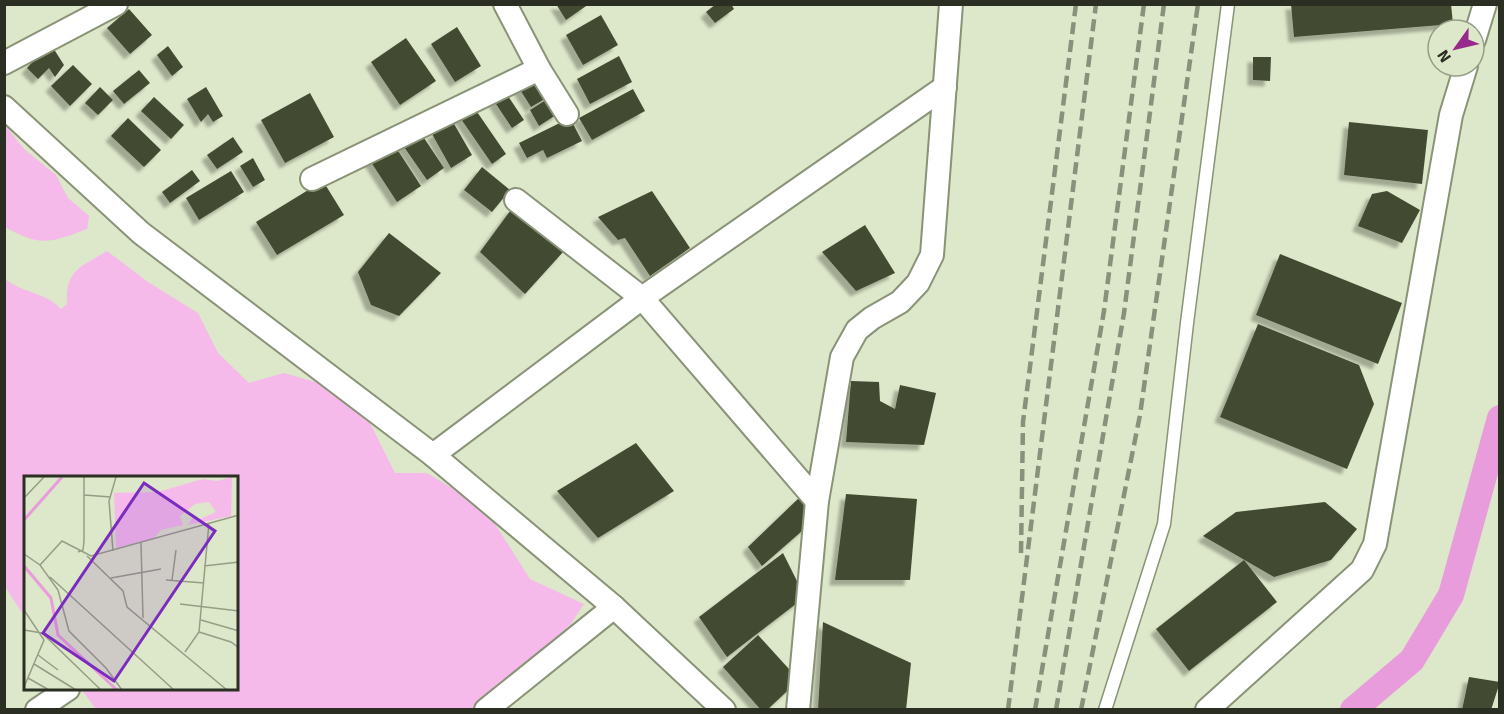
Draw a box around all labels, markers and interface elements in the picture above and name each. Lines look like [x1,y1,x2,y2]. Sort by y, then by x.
north arrow [1426,18,1486,78]
text: N [1433,46,1456,66]
inset map [24,476,238,690]

